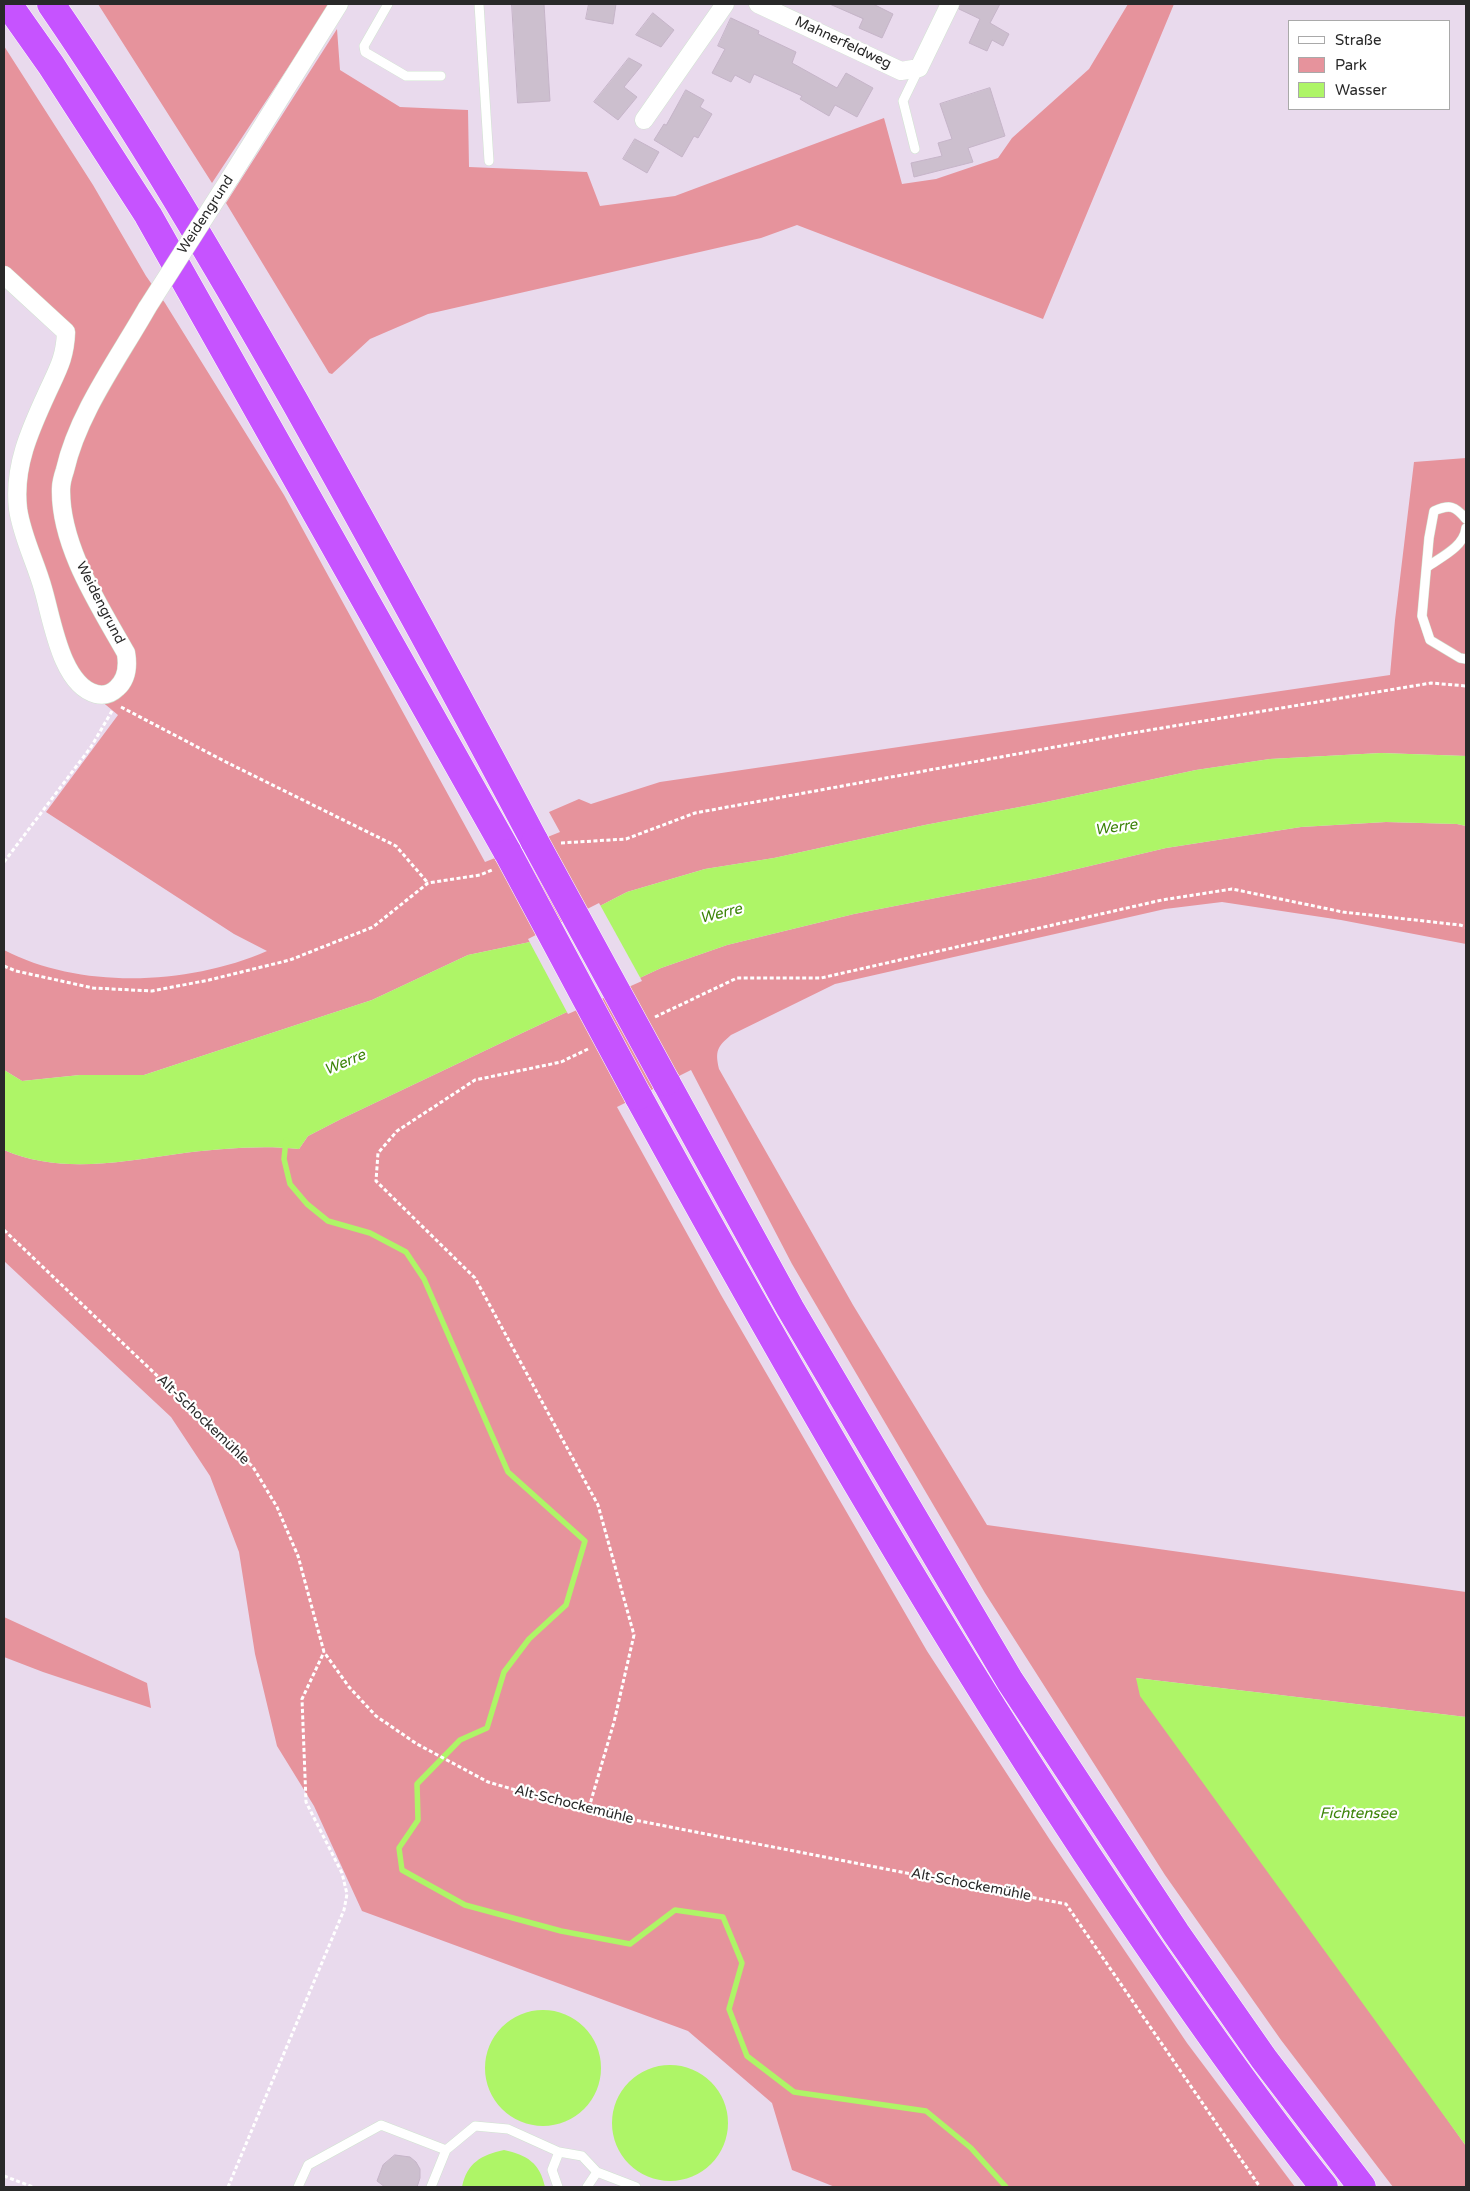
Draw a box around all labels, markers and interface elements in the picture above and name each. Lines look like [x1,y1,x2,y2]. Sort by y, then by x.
street label: Mahnerfeldweg [792,13,894,73]
legend [1288,20,1450,110]
text: Straße [1335,31,1381,49]
text: Park [1335,56,1367,74]
text: Wasser [1335,81,1387,99]
street label: Weidengrund [174,173,238,257]
street label: Weidengrund [72,559,128,647]
water label: Werre [1094,816,1138,840]
water label: Werre [698,900,744,928]
water label: Werre [322,1046,368,1080]
street label: Alt-Schockemühle [153,1372,253,1468]
street label: Alt-Schockemühle [513,1782,635,1828]
water label: Fichtensee [1319,1805,1397,1823]
street label: Alt-Schockemühle [910,1865,1032,1905]

